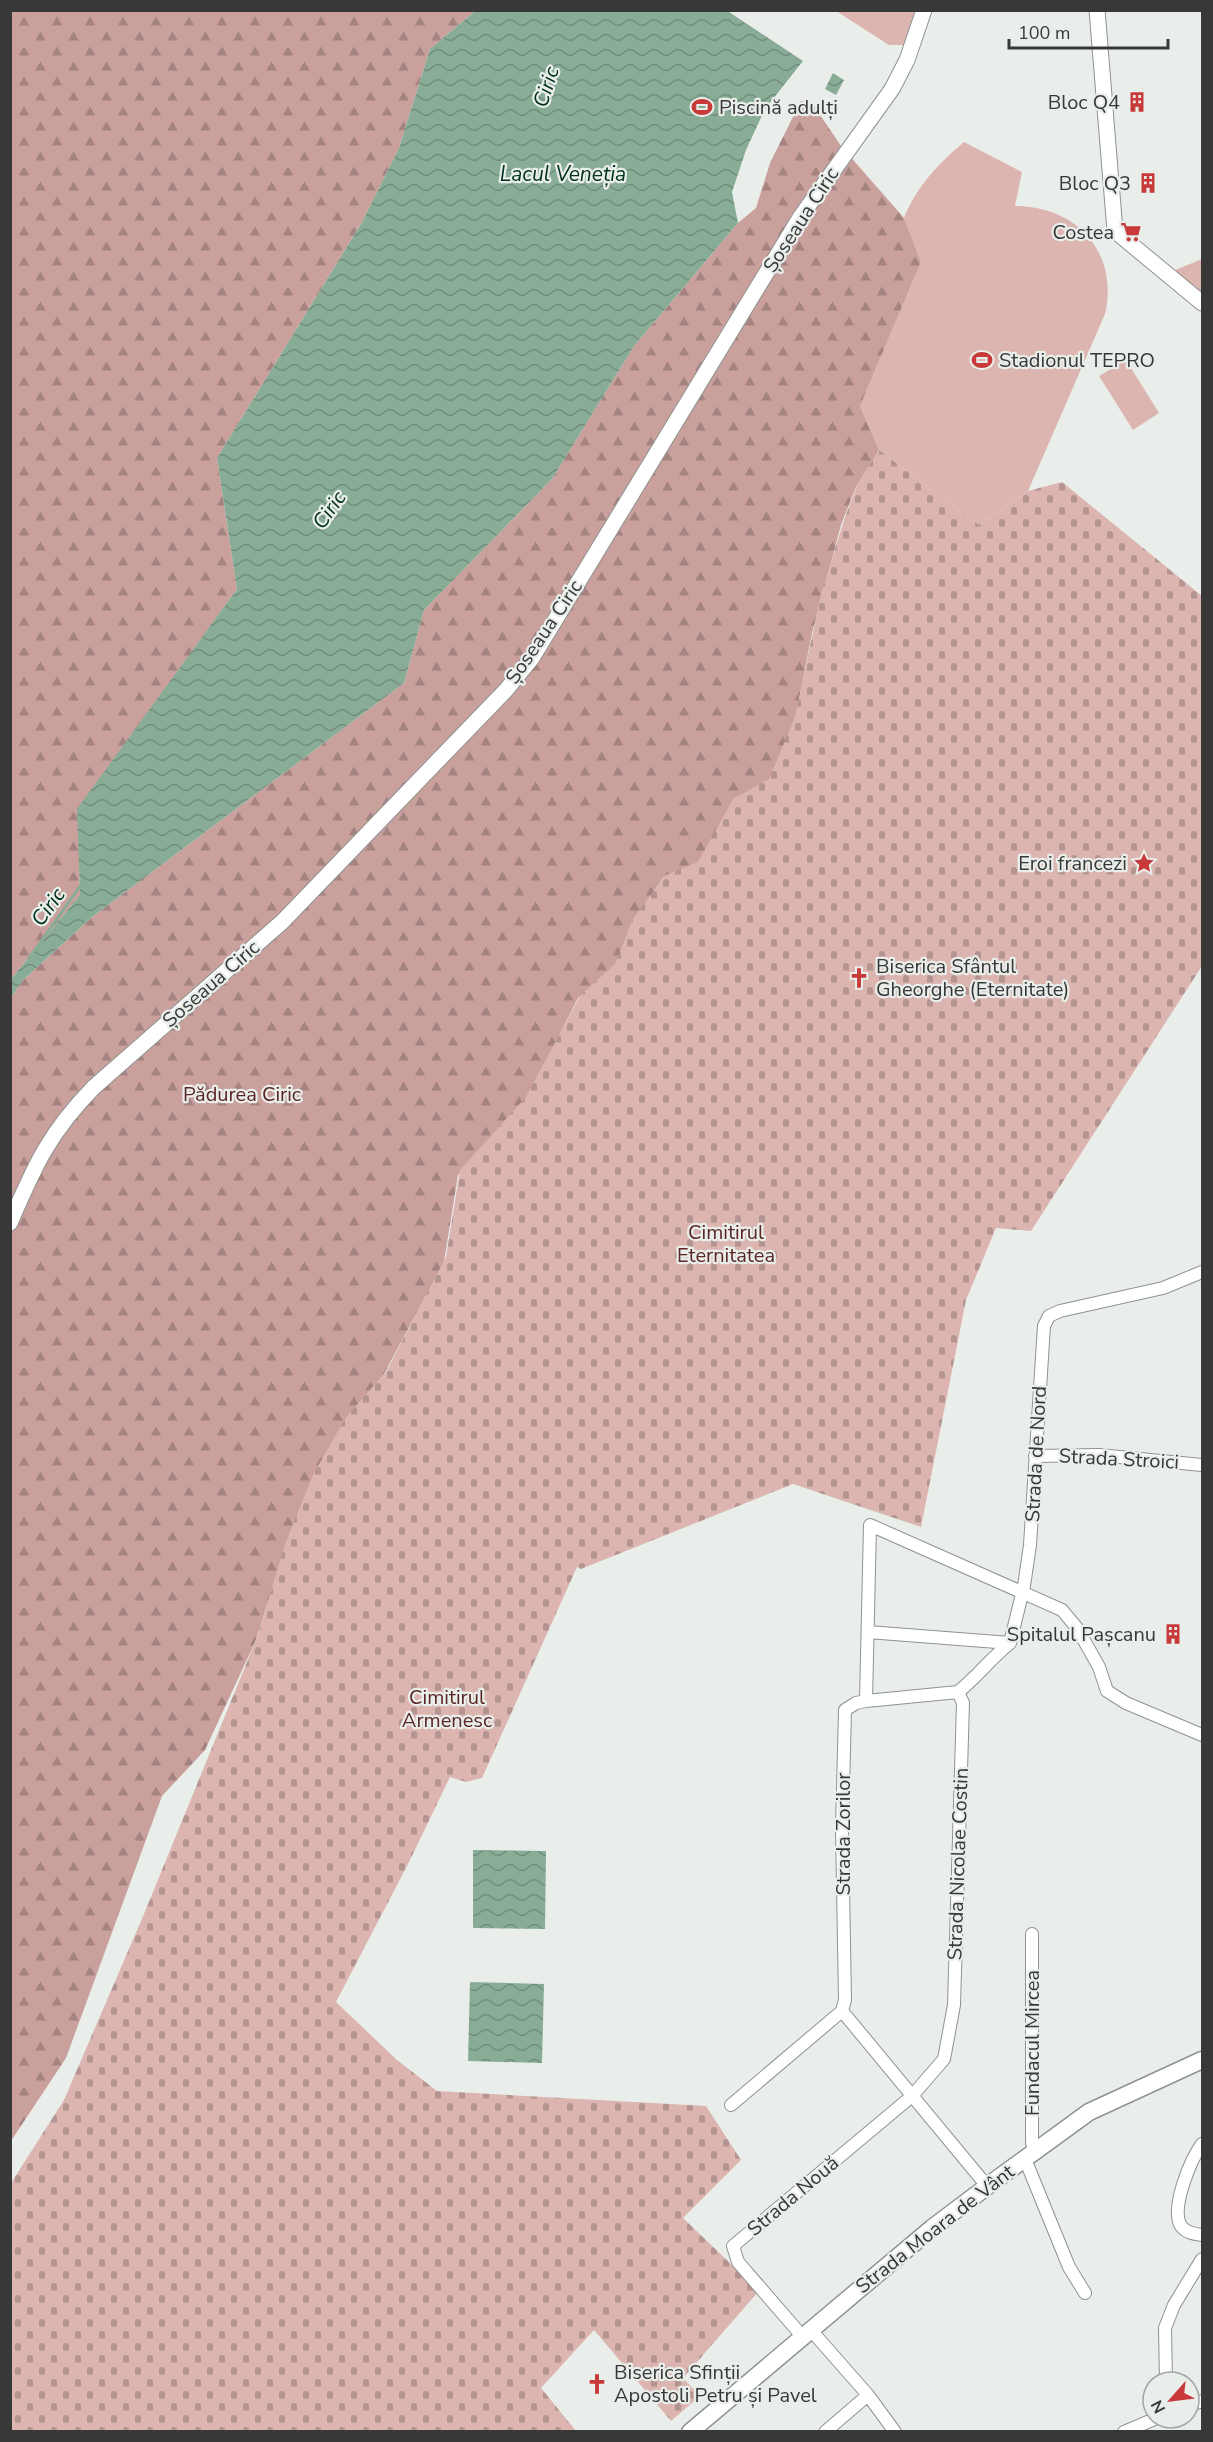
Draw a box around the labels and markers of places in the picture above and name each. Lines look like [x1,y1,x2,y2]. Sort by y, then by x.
place label: Bloc Q4 [1048,89,1120,116]
building icon: Bloc Q4 [1125,90,1149,114]
place label: Piscină adulți [719,94,838,121]
sports icon: Piscină adulți [690,95,714,119]
place label: Bloc Q3 [1059,170,1131,197]
building icon: Bloc Q3 [1136,171,1160,195]
place label: Costea [1052,219,1114,246]
supermarket icon: Costea [1119,220,1143,244]
place label: Stadionul TEPRO [999,347,1155,374]
sports icon: Stadionul TEPRO [970,348,994,372]
place label: Eroi francezi [1018,850,1127,877]
place icon: Eroi francezi [1132,851,1156,875]
place label: Biserica Sfântul Gheorghe (Eternitate) [876,953,1069,1003]
church icon: Biserica Sfântul Gheorghe (Eternitate) [847,966,871,990]
place label: Spitalul Pașcanu [1007,1621,1156,1648]
building icon: Spitalul Pașcanu [1161,1622,1185,1646]
place label: Biserica Sfinții Apostoli Petru și Pavel [614,2359,817,2409]
church icon: Biserica Sfinții Apostoli Petru și Pavel [585,2372,609,2396]

